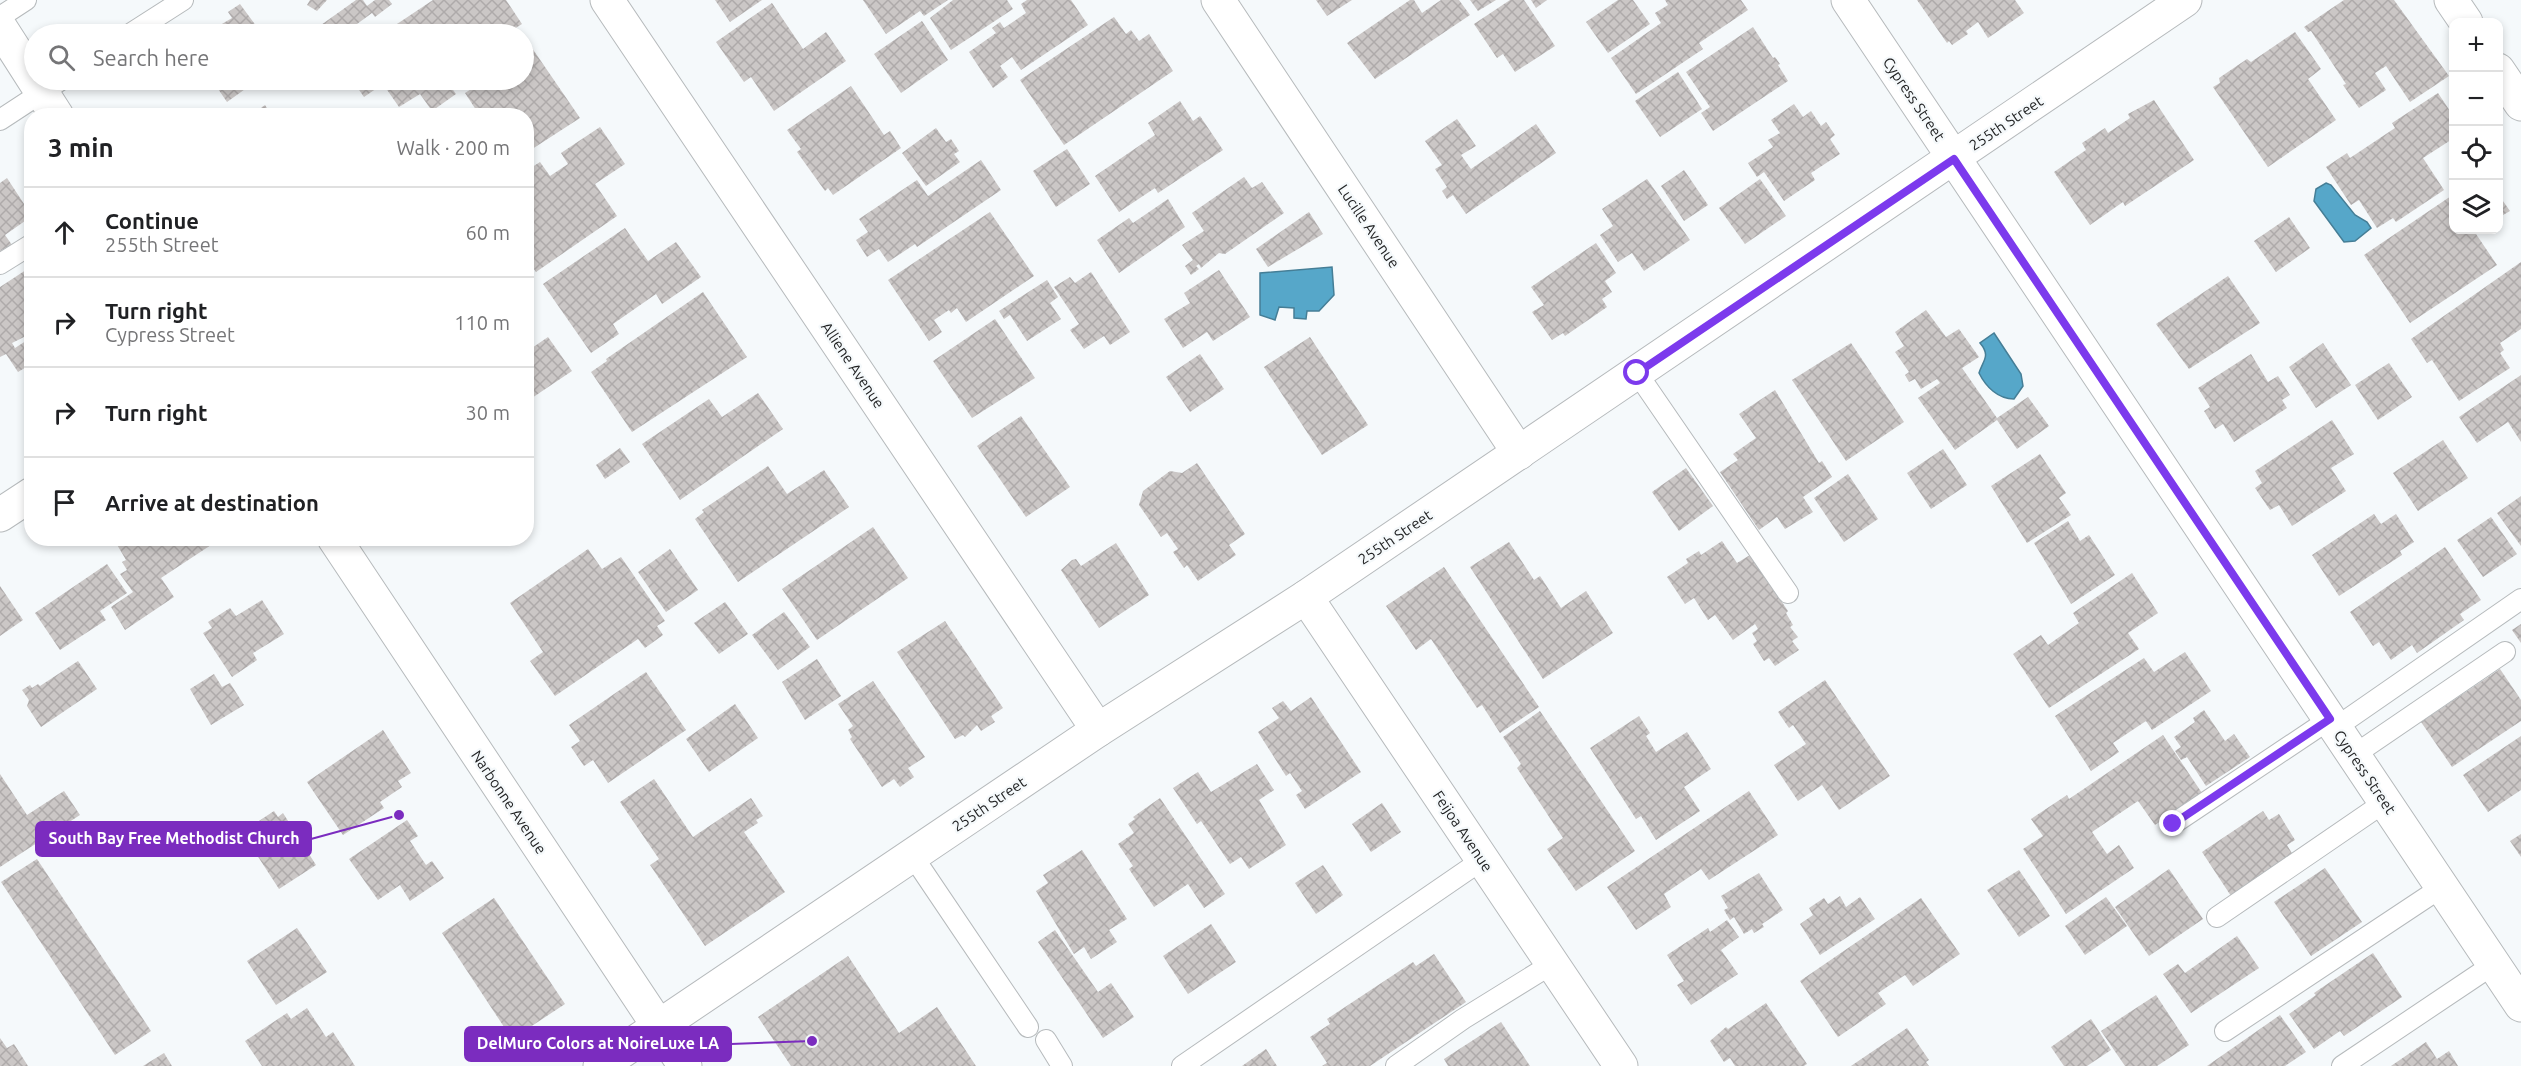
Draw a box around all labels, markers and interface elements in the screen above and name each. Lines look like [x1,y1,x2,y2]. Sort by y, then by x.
map controls [2449,18,2503,234]
button: + [2449,18,2503,72]
search box [24,24,534,90]
icon: search [45,41,78,74]
text: Search here [93,45,209,70]
street label: Cypress Street [1880,54,1948,144]
button: − [2449,72,2503,126]
street label: 255th Street [1966,92,2046,154]
button: locate [2449,126,2503,180]
text: 3 min [48,133,114,162]
text: Walk · 200 m [397,136,510,159]
button: layers [2449,180,2503,234]
street label: Lucille Avenue [1335,181,1403,271]
text: Continue [105,208,199,233]
icon: ahead [48,216,81,249]
text: 60 m [466,221,510,244]
text: 255th Street [105,233,219,256]
text: Turn right [105,298,207,323]
icon: right [48,306,81,339]
text: 110 m [454,311,510,334]
street label: Alliene Avenue [818,319,888,411]
text: Cypress Street [105,323,235,346]
route start [1623,359,1649,385]
icon: right [48,396,81,429]
text: Turn right [105,400,207,425]
text: 30 m [466,401,510,424]
icon: arrive [48,486,81,519]
text: Arrive at destination [105,490,319,515]
street label: 255th Street [1355,506,1435,568]
street label: Cypress Street [2331,727,2399,817]
street label: Narbonne Avenue [468,747,550,857]
street label: 255th Street [949,773,1029,835]
street label: Feijoa Avenue [1430,787,1496,875]
route end [2159,810,2185,836]
callout: South Bay Free Methodist Church [36,822,311,856]
text: South Bay Free Methodist Church [48,829,300,847]
callout: DelMuro Colors at NoireLuxe LA [465,1027,731,1061]
text: DelMuro Colors at NoireLuxe LA [477,1034,720,1052]

